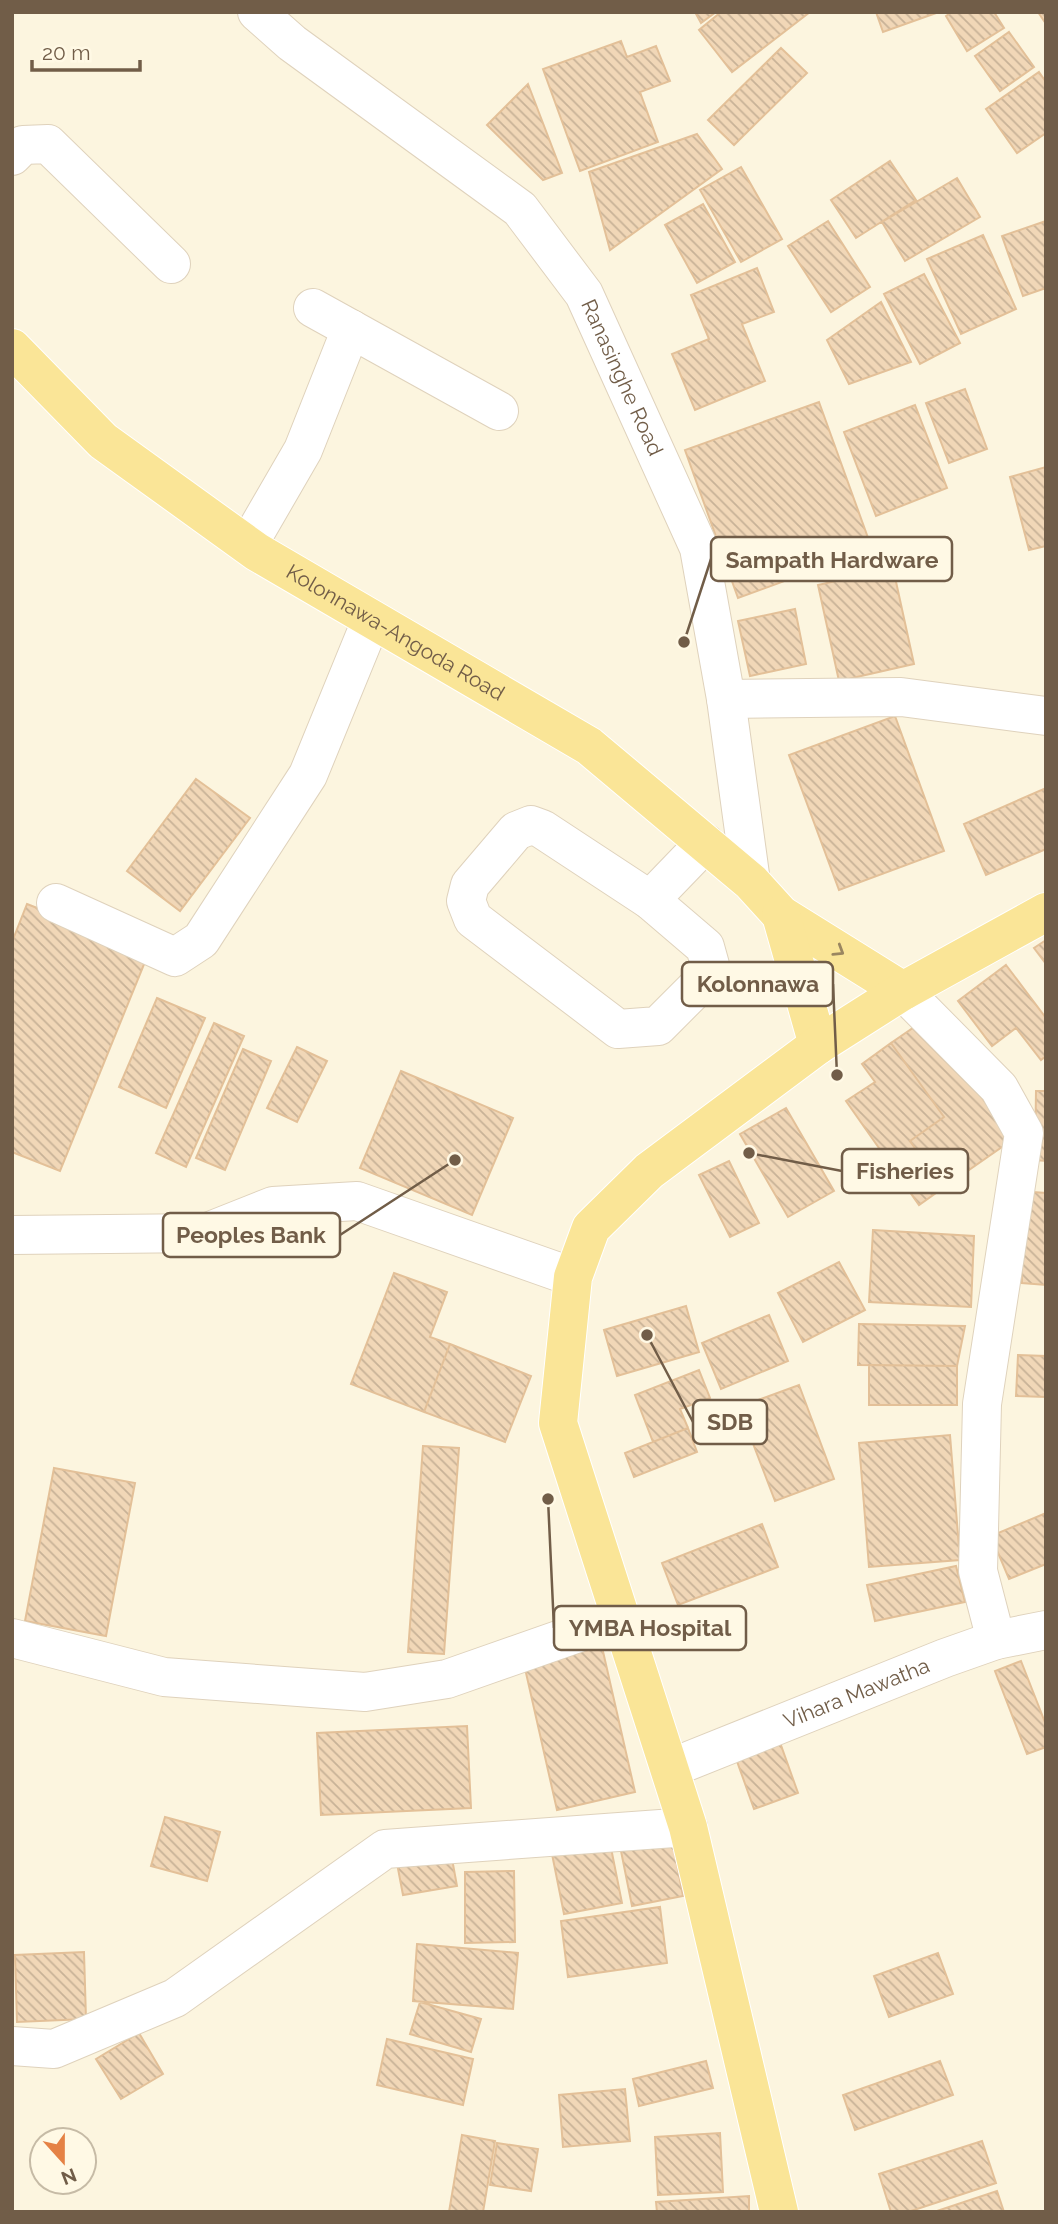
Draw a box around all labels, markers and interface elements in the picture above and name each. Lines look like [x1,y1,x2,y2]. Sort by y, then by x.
scale bar [32,28,140,72]
text: 20 m [42,40,90,65]
street label: Ranasinghe Road [576,295,669,460]
callout: Sampath Hardware [711,537,952,581]
text: Sampath Hardware [725,546,939,573]
street label: Kolonnawa-Angoda Road [282,559,509,706]
one-way arrow [831,943,844,956]
callout: Kolonnawa [682,962,833,1006]
text: Kolonnawa [697,970,819,997]
callout: Fisheries [842,1149,968,1193]
text: Fisheries [856,1157,954,1184]
callout: Peoples Bank [163,1213,340,1257]
text: Peoples Bank [176,1221,326,1248]
callout: SDB [693,1400,767,1444]
text: SDB [707,1408,753,1435]
callout: YMBA Hospital [554,1606,746,1650]
text: YMBA Hospital [569,1614,732,1641]
street label: Vihara Mawatha [780,1653,933,1734]
north arrow [28,2126,98,2196]
text: N [58,2164,80,2190]

